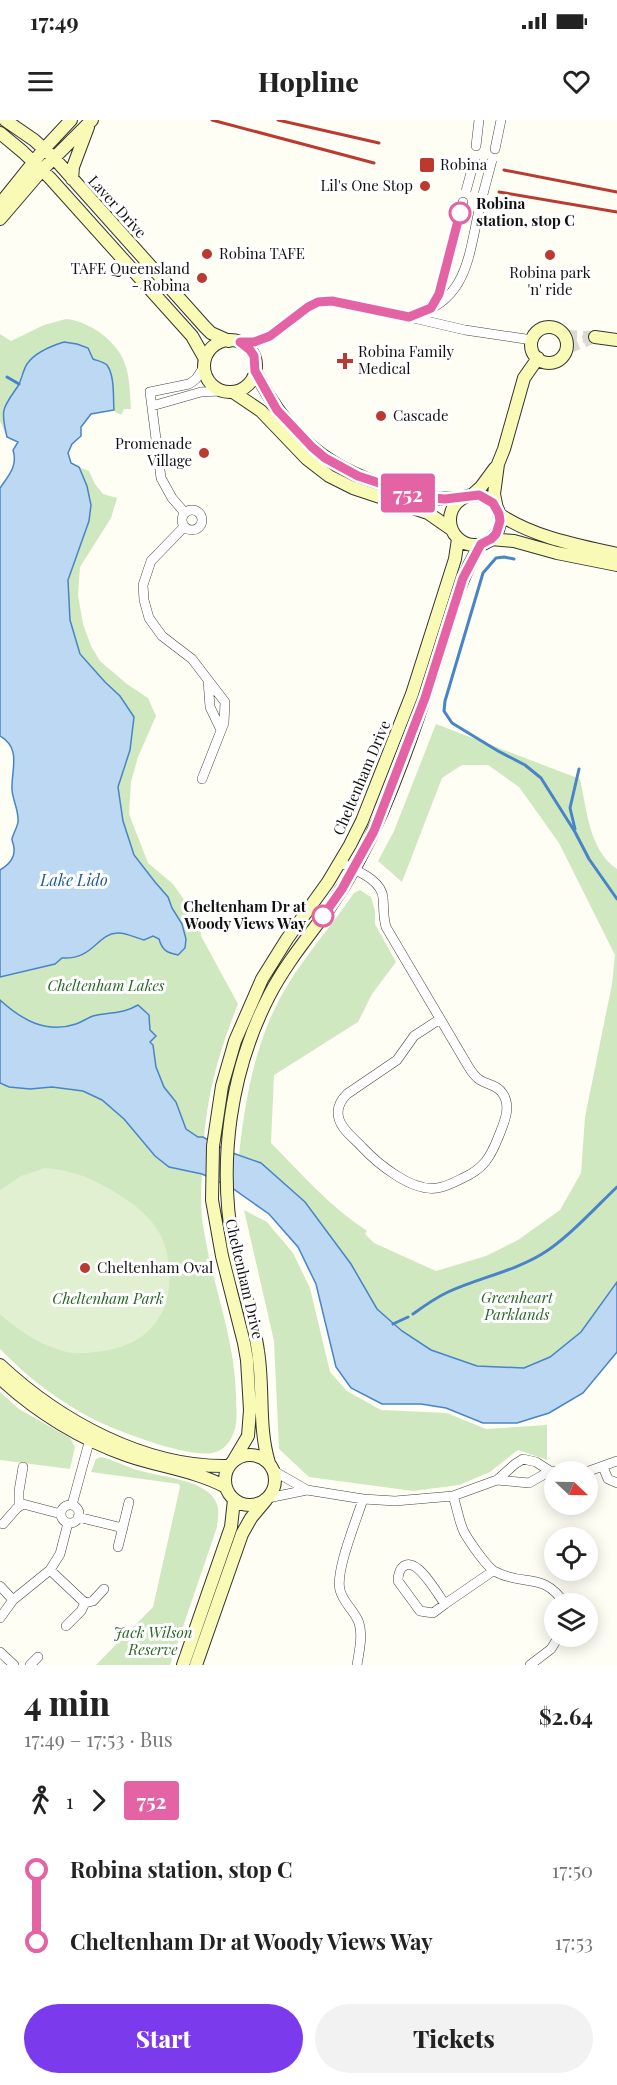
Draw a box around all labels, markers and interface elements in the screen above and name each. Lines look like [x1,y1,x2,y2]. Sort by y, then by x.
text: 17:49 [30,6,79,36]
text: Hopline [258,63,359,99]
icon: menu [24,65,57,98]
icon: heart [560,65,593,98]
place label: Robina [440,154,488,174]
marker: Robina [418,156,436,174]
street label: Laver Drive [84,171,151,242]
place label: Lil's One Stop [320,175,413,195]
marker: Lil's One Stop [418,179,432,193]
place label: Robina station, stop C [476,193,575,230]
marker: Robina station, stop C [449,202,471,224]
place label: Robina TAFE [219,243,305,263]
marker: Robina TAFE [200,247,214,261]
marker: Robina park 'n' ride [543,248,557,262]
place label: TAFE Queensland - Robina [71,258,191,295]
place label: Robina park 'n' ride [509,262,592,299]
marker: TAFE Queensland - Robina [195,271,209,285]
place label: Robina Family Medical [358,341,455,378]
marker: Robina Family Medical [336,352,354,370]
place label: Cascade [393,405,449,425]
marker: Cascade [374,409,388,423]
place label: Promenade Village [115,433,192,470]
marker: Promenade Village [197,446,211,460]
line badge: 752 [374,474,442,512]
text: 752 [393,479,423,507]
street label: Cheltenham Drive [328,717,394,838]
water label: Lake Lido [39,869,108,890]
place label: Cheltenham Dr at Woody Views Way [183,896,307,933]
marker: Cheltenham Dr at Woody Views Way [312,905,334,927]
park label: Cheltenham Lakes [47,975,165,995]
street label: Cheltenham Drive [221,1217,269,1341]
place label: Cheltenham Oval [97,1257,213,1277]
marker: Cheltenham Oval [78,1261,92,1275]
park label: Greenheart Parklands [481,1287,554,1324]
park label: Cheltenham Park [52,1288,164,1308]
north arrow [544,1461,598,1515]
map controls [544,1461,598,1647]
button: locate [544,1527,598,1581]
button: layers [544,1593,598,1647]
park label: Jack Wilson Reserve [114,1622,192,1659]
text: 4 min [24,1680,110,1724]
text: $2.64 [539,1701,593,1731]
text: 17:49 – 17:53 · Bus [24,1725,173,1752]
icon: walk [24,1784,57,1817]
icon: forward [82,1784,115,1817]
text: 752 [136,1786,167,1814]
text: 1 [66,1787,73,1814]
text: Robina station, stop C [70,1854,293,1884]
text: 17:50 [552,1856,593,1883]
text: Cheltenham Dr at Woody Views Way [70,1926,433,1956]
text: 17:53 [555,1928,593,1955]
button: Start [24,2004,303,2073]
button: Tickets [315,2004,593,2073]

